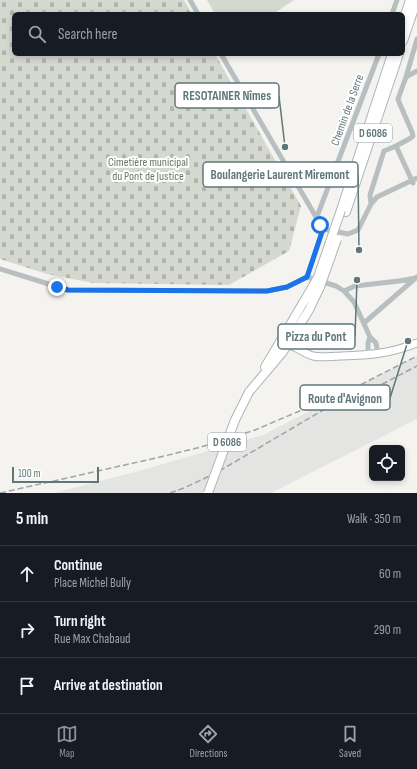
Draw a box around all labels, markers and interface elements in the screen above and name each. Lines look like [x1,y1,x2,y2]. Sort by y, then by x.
search box [12,12,405,56]
icon: search [26,23,48,45]
text: Search here [58,25,118,44]
street label: Chemin de la Serre [328,72,367,148]
callout: RESOTAINER Nîmes [175,83,279,108]
text: RESOTAINER Nîmes [183,88,271,104]
road number: D 6086 [354,124,392,142]
park label: Cimetière municipal du Pont de Justice [108,155,188,184]
callout: Boulangerie Laurent Miremont [203,162,358,187]
text: Boulangerie Laurent Miremont [211,167,350,183]
route start [311,216,329,234]
route end [48,278,66,296]
callout: Pizza du Pont [278,324,355,349]
text: Pizza du Pont [286,329,347,345]
callout: Route d'Avignon [300,385,390,410]
text: Route d'Avignon [308,391,382,407]
road number: D 6086 [208,433,246,451]
map controls [369,445,405,481]
button: locate [369,445,405,481]
scale bar [12,465,99,484]
text: 100 m [18,467,40,480]
text: 5 min [16,509,48,529]
text: Walk · 350 m [347,511,401,527]
text: Continue [54,556,103,575]
icon: ahead [16,563,38,585]
text: 60 m [379,566,401,582]
text: Place Michel Bully [54,575,131,591]
text: Turn right [54,612,106,631]
icon: right [16,619,38,641]
text: 290 m [374,622,401,638]
text: Rue Max Chabaud [54,631,131,647]
icon: arrive [16,675,38,697]
text: Arrive at destination [54,676,163,695]
tab: Map [56,723,78,760]
tab: Directions [190,723,227,760]
tab: Saved [339,723,361,760]

